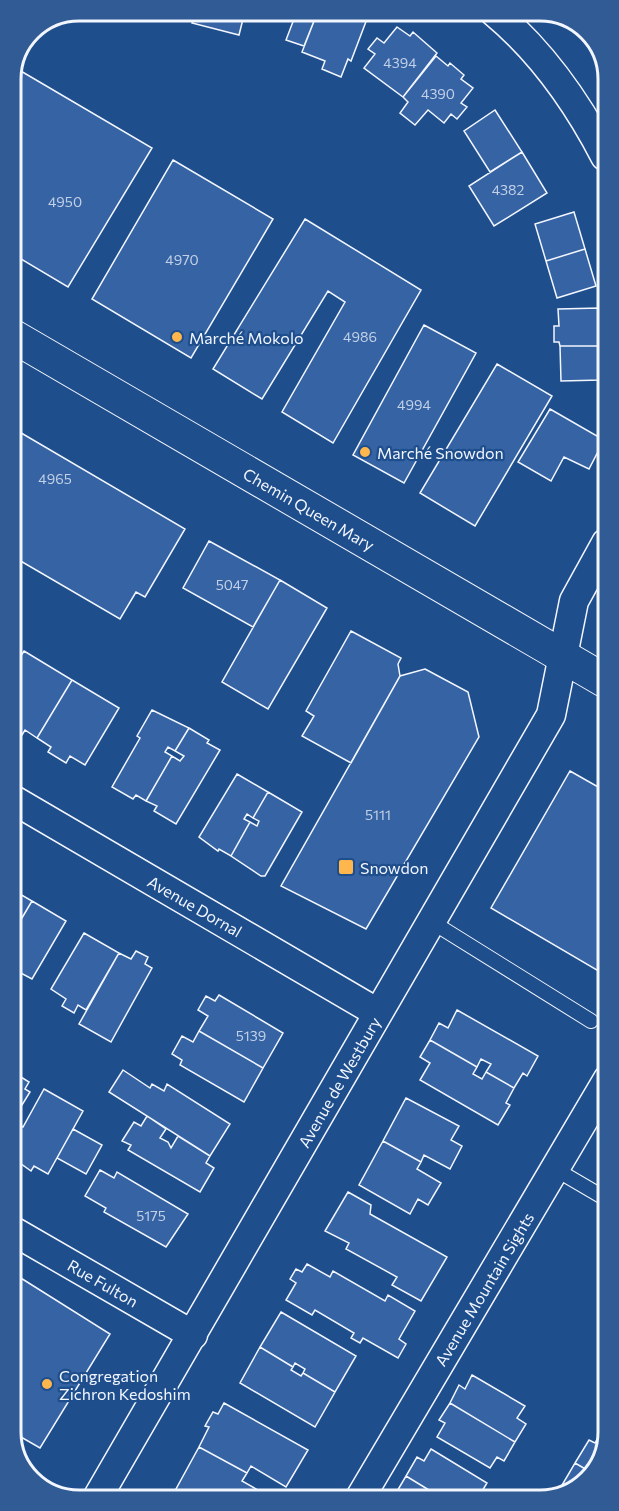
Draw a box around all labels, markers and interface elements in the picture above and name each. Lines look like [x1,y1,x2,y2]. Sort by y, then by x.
house number: 4394 [383,54,417,71]
house number: 4390 [421,85,455,102]
house number: 4382 [492,181,525,198]
house number: 4950 [48,193,82,210]
house number: 4970 [165,251,199,268]
place label: Marché Mokolo [189,328,304,347]
house number: 4986 [343,328,377,345]
marker: Marché Mokolo [170,330,184,344]
house number: 4994 [397,396,431,413]
place label: Marché Snowdon [377,443,504,462]
marker: Marché Snowdon [358,445,372,459]
street label: Chemin Queen Mary [240,464,378,554]
house number: 4965 [38,470,72,487]
house number: 5047 [216,576,248,593]
house number: 5111 [365,806,391,823]
marker: Snowdon [337,858,355,876]
place label: Snowdon [360,858,428,877]
street label: Avenue Dornal [144,871,246,941]
street label: Avenue de Westbury [294,1013,384,1151]
house number: 5139 [236,1027,266,1044]
house number: 5175 [136,1207,166,1224]
street label: Avenue Mountain Sights [431,1209,537,1369]
street label: Rue Fulton [64,1255,142,1311]
place label: Congregation Zichron Kedoshim [59,1366,191,1403]
marker: Congregation Zichron Kedoshim [40,1377,54,1391]

